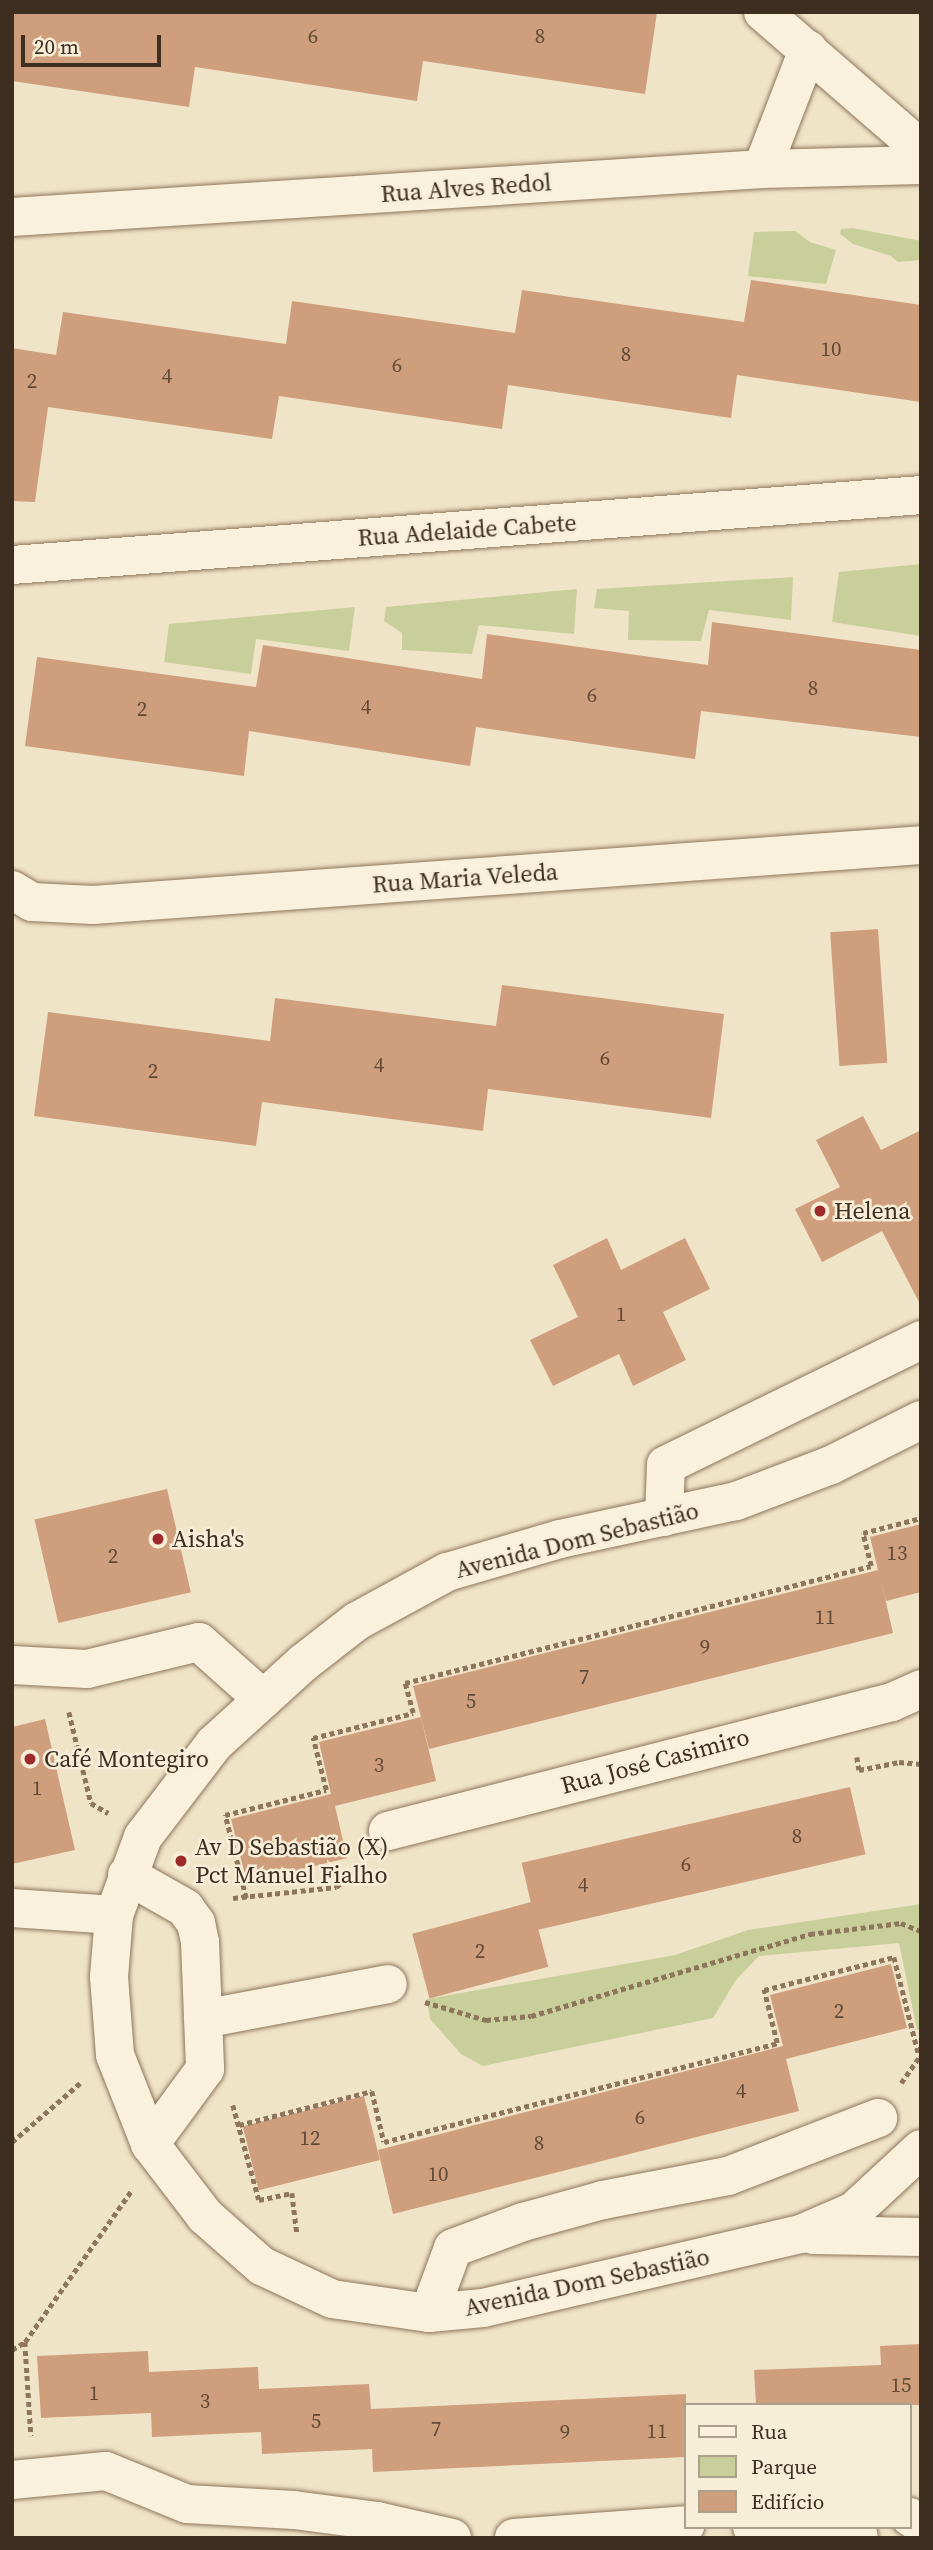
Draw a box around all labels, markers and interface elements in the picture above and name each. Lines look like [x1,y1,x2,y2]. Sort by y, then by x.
scale bar [24,21,164,65]
house number: 6 [308,23,318,49]
house number: 8 [535,23,545,49]
text: 20 m [34,32,79,61]
street label: Rua Alves Redol [380,168,552,208]
house number: 10 [821,336,841,362]
house number: 8 [621,341,631,367]
house number: 6 [392,352,402,378]
house number: 4 [162,363,172,389]
house number: 2 [27,368,37,394]
street label: Rua Adelaide Cabete [357,508,577,552]
house number: 8 [808,675,818,701]
house number: 6 [587,682,597,708]
house number: 4 [361,694,371,720]
house number: 2 [137,696,147,722]
street label: Rua Maria Veleda [371,857,559,899]
house number: 6 [600,1045,610,1071]
house number: 4 [374,1052,384,1078]
house number: 2 [148,1058,158,1084]
place label: Helena [834,1197,911,1225]
marker: Helena [812,1203,828,1219]
house number: 1 [616,1301,626,1327]
street label: Avenida Dom Sebastião [452,1496,702,1584]
place label: Aisha's [172,1525,245,1553]
marker: Aisha's [150,1531,166,1547]
house number: 13 [887,1540,907,1566]
house number: 2 [108,1543,118,1569]
house number: 11 [815,1604,835,1630]
house number: 9 [700,1634,710,1660]
house number: 7 [579,1664,589,1690]
house number: 5 [466,1688,476,1714]
street label: Rua José Casimiro [558,1722,752,1800]
place label: Café Montegiro [44,1745,209,1773]
marker: Café Montegiro [22,1751,38,1767]
house number: 3 [374,1752,384,1778]
house number: 1 [32,1775,42,1801]
house number: 8 [792,1823,802,1849]
place label: Av D Sebastião (X) Pct Manuel Fialho [195,1833,388,1889]
house number: 6 [681,1851,691,1877]
marker: Av D Sebastião (X) Pct Manuel Fialho [173,1853,189,1869]
house number: 4 [578,1872,588,1898]
house number: 2 [475,1938,485,1964]
house number: 2 [834,1998,844,2024]
house number: 4 [736,2078,746,2104]
house number: 6 [635,2104,645,2130]
house number: 12 [300,2125,320,2151]
house number: 8 [534,2130,544,2156]
house number: 10 [428,2161,448,2187]
street label: Avenida Dom Sebastião [462,2242,712,2322]
house number: 15 [891,2372,911,2398]
house number: 1 [89,2380,99,2406]
house number: 3 [200,2388,210,2414]
legend [684,2403,912,2529]
house number: 5 [311,2408,321,2434]
house number: 7 [431,2416,441,2442]
text: Rua [751,2417,787,2446]
house number: 11 [647,2418,667,2444]
house number: 9 [560,2419,570,2445]
text: Parque [751,2452,817,2481]
text: Edifício [751,2487,824,2516]

